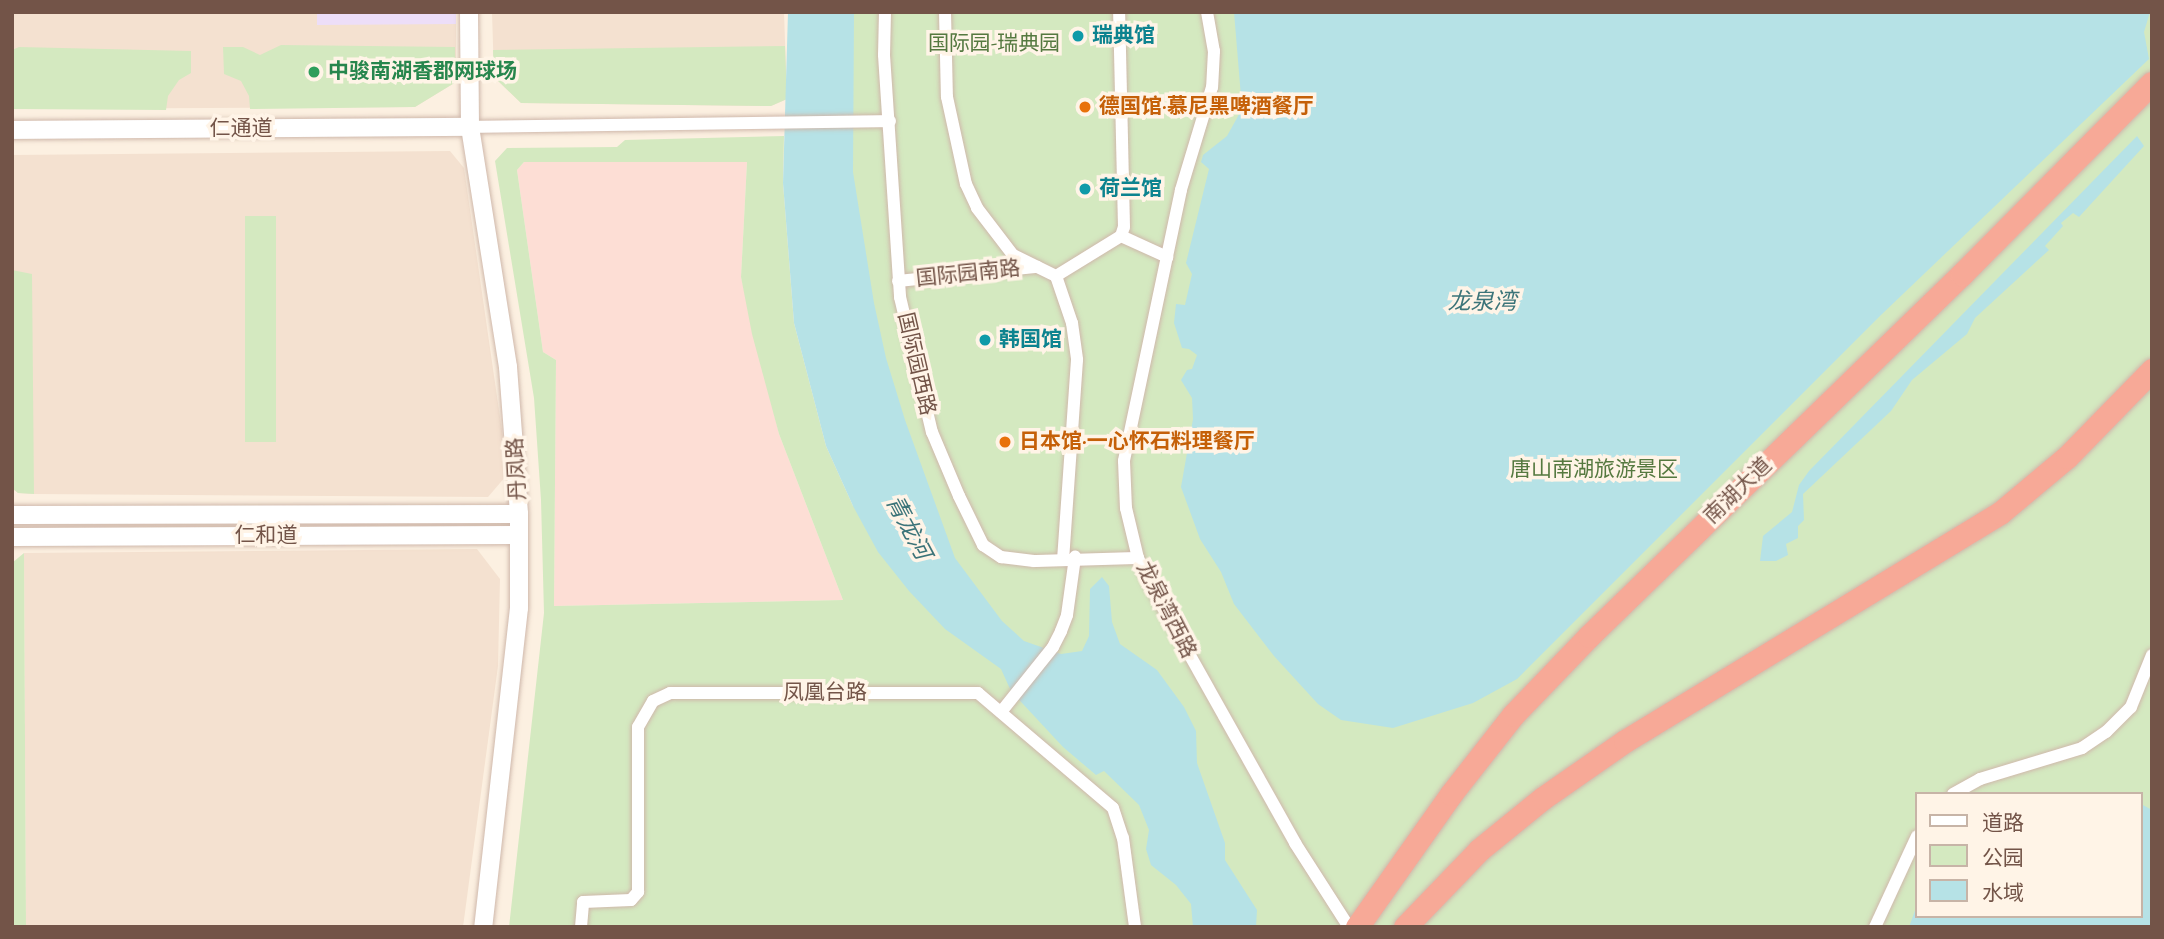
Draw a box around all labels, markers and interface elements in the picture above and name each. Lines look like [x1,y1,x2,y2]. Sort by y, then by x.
place label: 瑞典馆 [1092,23,1155,49]
marker: 瑞典馆 [1070,28,1086,44]
park label: 国际园-瑞典园 [928,31,1060,57]
place label: 中骏南湖香郡网球场 [328,59,517,85]
marker: 中骏南湖香郡网球场 [306,64,322,80]
place label: 德国馆·慕尼黑啤酒餐厅 [1099,94,1314,120]
marker: 德国馆·慕尼黑啤酒餐厅 [1077,99,1093,115]
street label: 仁通道 [210,116,272,142]
place label: 荷兰馆 [1099,176,1162,202]
marker: 荷兰馆 [1077,181,1093,197]
street label: 国际园南路 [914,256,1022,292]
water label: 龙泉湾 [1448,289,1516,317]
street label: 国际园西路 [892,310,940,418]
place label: 韩国馆 [999,327,1062,353]
marker: 韩国馆 [977,332,993,348]
place label: 日本馆·一心怀石料理餐厅 [1019,429,1255,455]
marker: 日本馆·一心怀石料理餐厅 [997,434,1013,450]
street label: 丹凤路 [503,437,531,501]
street label: 南湖大道 [1699,453,1777,529]
park label: 唐山南湖旅游景区 [1510,457,1678,483]
water label: 青龙河 [879,491,935,565]
street label: 仁和道 [235,523,297,549]
street label: 龙泉湾西路 [1131,558,1201,662]
street label: 凤凰台路 [783,680,867,706]
legend [1916,792,2143,918]
text: 道路 [1982,813,2024,834]
text: 公园 [1982,848,2024,869]
text: 水域 [1982,883,2024,904]

